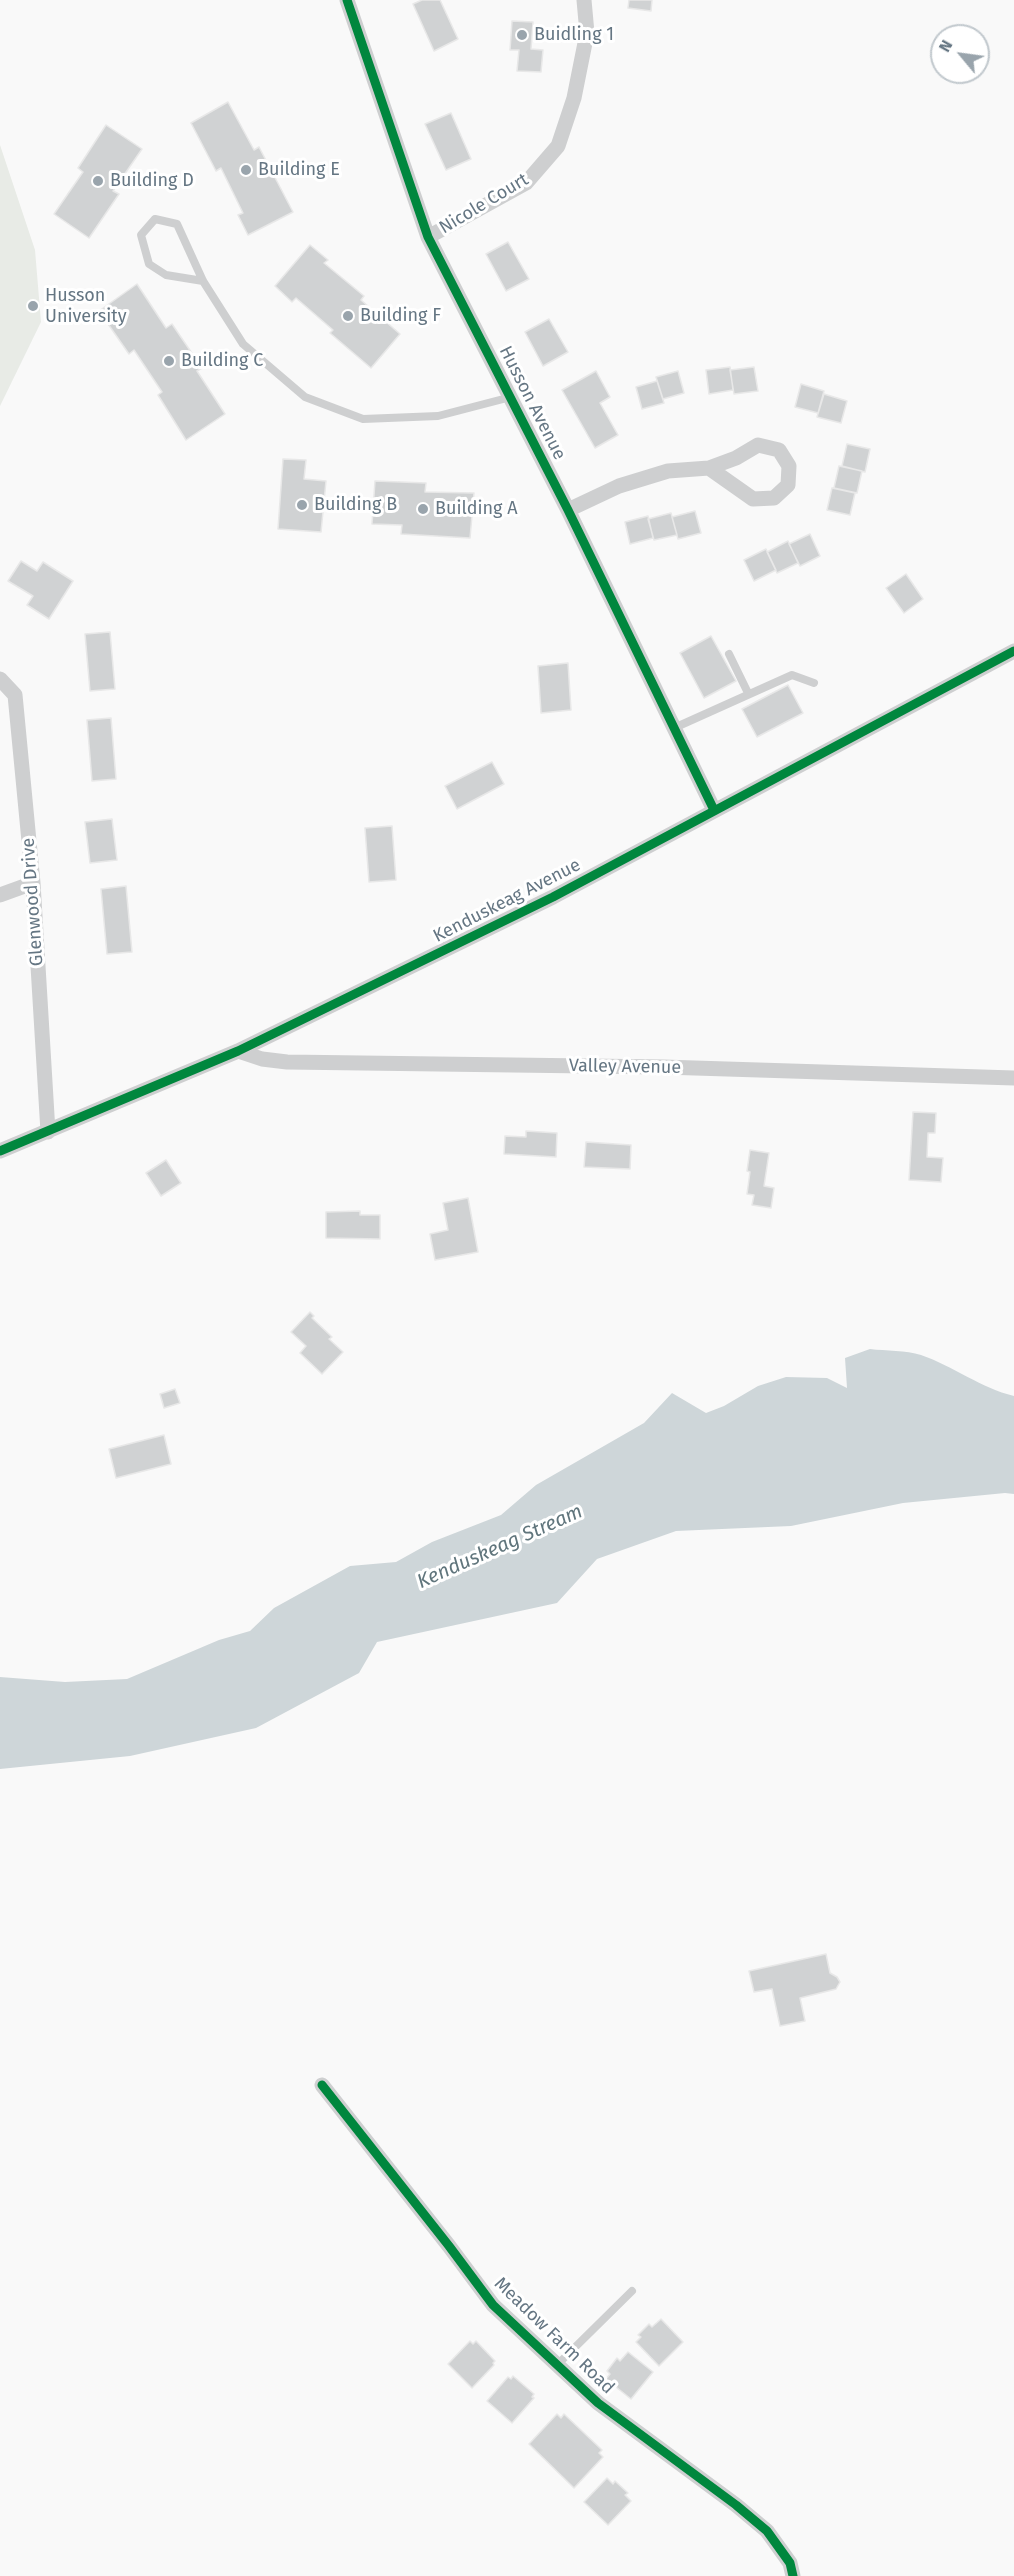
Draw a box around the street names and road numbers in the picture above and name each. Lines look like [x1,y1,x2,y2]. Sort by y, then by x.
street label: Nicole Court [436,169,532,239]
street label: Husson Avenue [494,342,570,464]
street label: Glenwood Drive [18,837,48,967]
street label: Kenduskeag Avenue [430,854,584,948]
street label: Valley Avenue [569,1055,681,1079]
street label: Meadow Farm Road [489,2273,619,2399]

